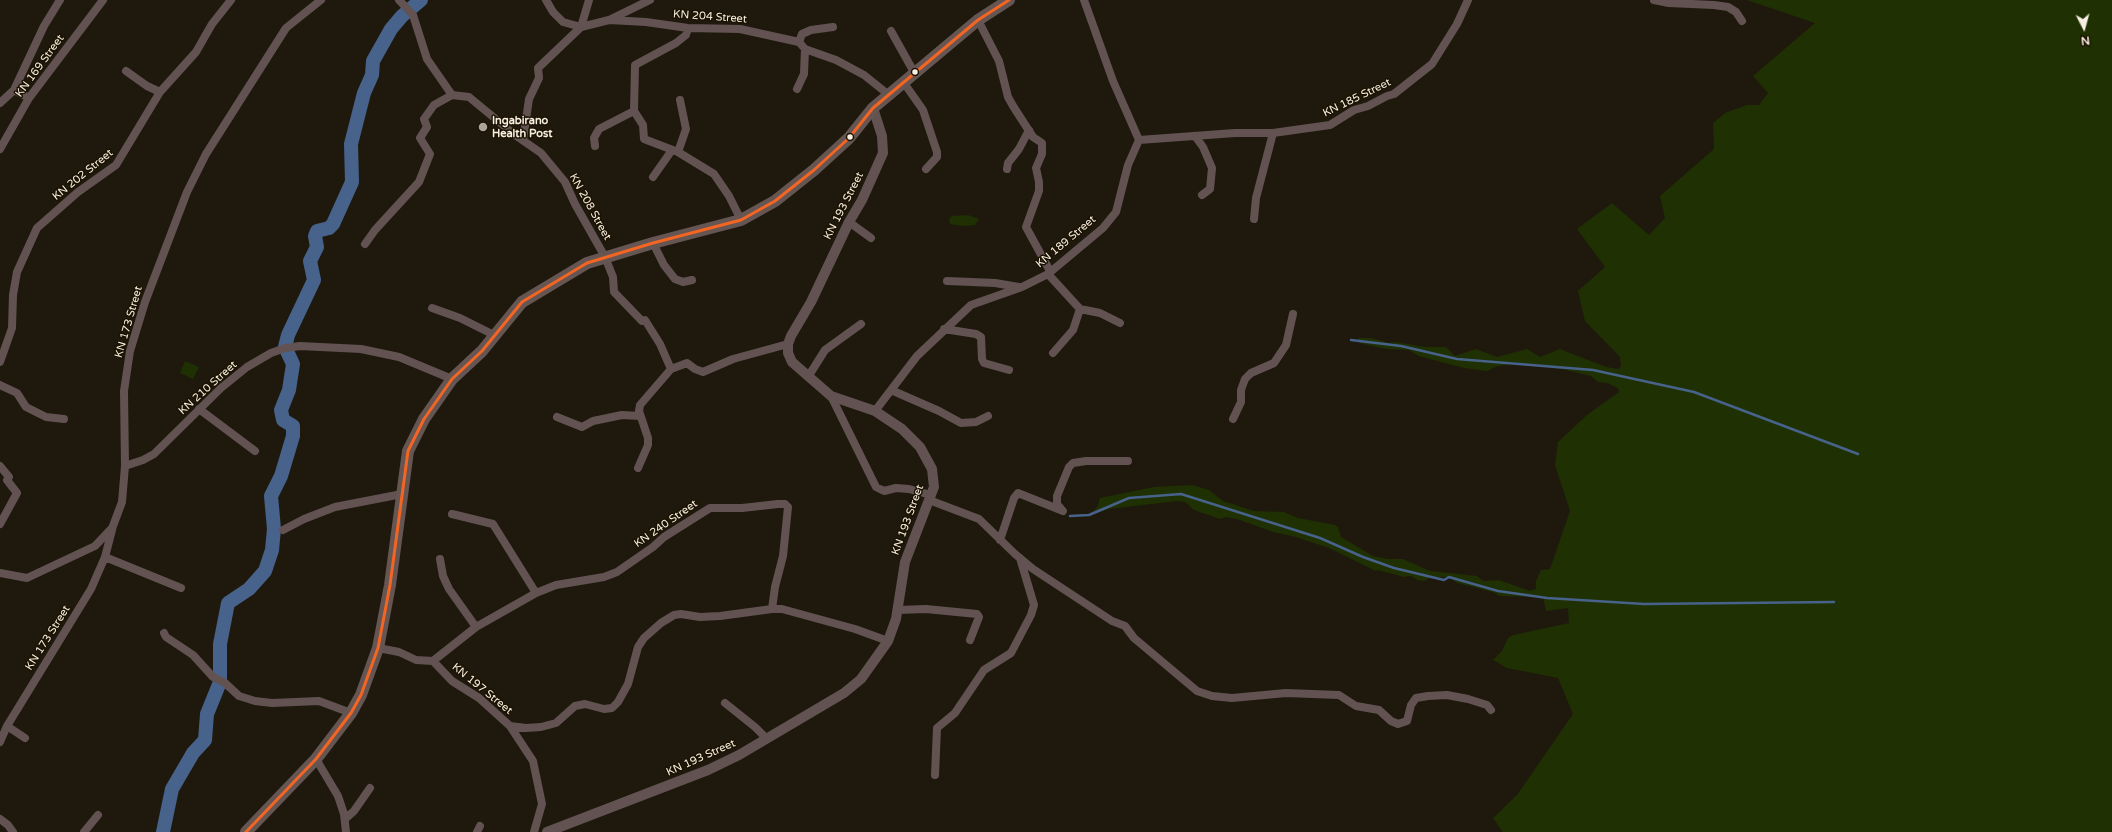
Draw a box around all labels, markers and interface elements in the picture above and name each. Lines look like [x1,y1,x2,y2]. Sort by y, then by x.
street label: KN 204 Street [673,8,747,26]
north arrow [2064,8,2104,48]
street label: KN 169 Street [13,32,67,100]
text: N [2080,34,2090,47]
unlabelled marker [910,67,920,77]
street label: KN 185 Street [1321,76,1393,120]
place label: Ingabirano Health Post [492,114,552,140]
marker: Ingabirano Health Post [477,121,489,133]
unlabelled marker [845,132,855,142]
street label: KN 202 Street [50,147,116,203]
street label: KN 193 Street [821,170,867,242]
street label: KN 208 Street [566,171,614,243]
street label: KN 189 Street [1033,213,1099,271]
street label: KN 173 Street [112,285,146,359]
street label: KN 210 Street [176,358,240,418]
street label: KN 193 Street [889,483,927,557]
street label: KN 240 Street [632,497,700,551]
street label: KN 173 Street [23,603,73,673]
street label: KN 197 Street [449,661,515,717]
street label: KN 193 Street [664,737,738,779]

